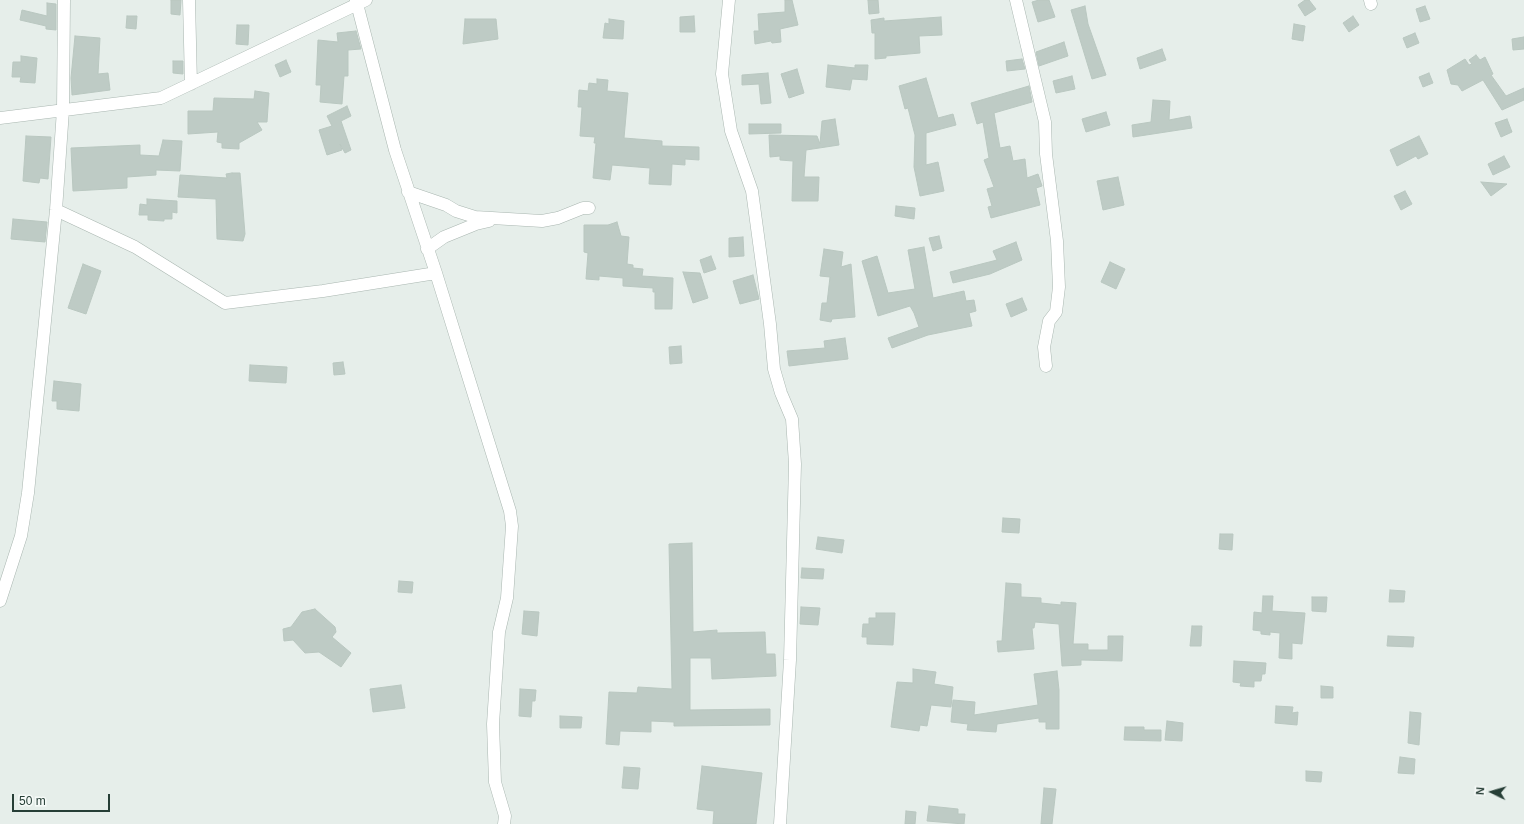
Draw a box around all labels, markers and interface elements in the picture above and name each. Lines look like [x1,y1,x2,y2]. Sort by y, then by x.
north arrow [1472,772,1512,812]
scale bar [14,786,112,812]
text: N [1474,786,1486,795]
text: 50 m [19,794,46,808]

